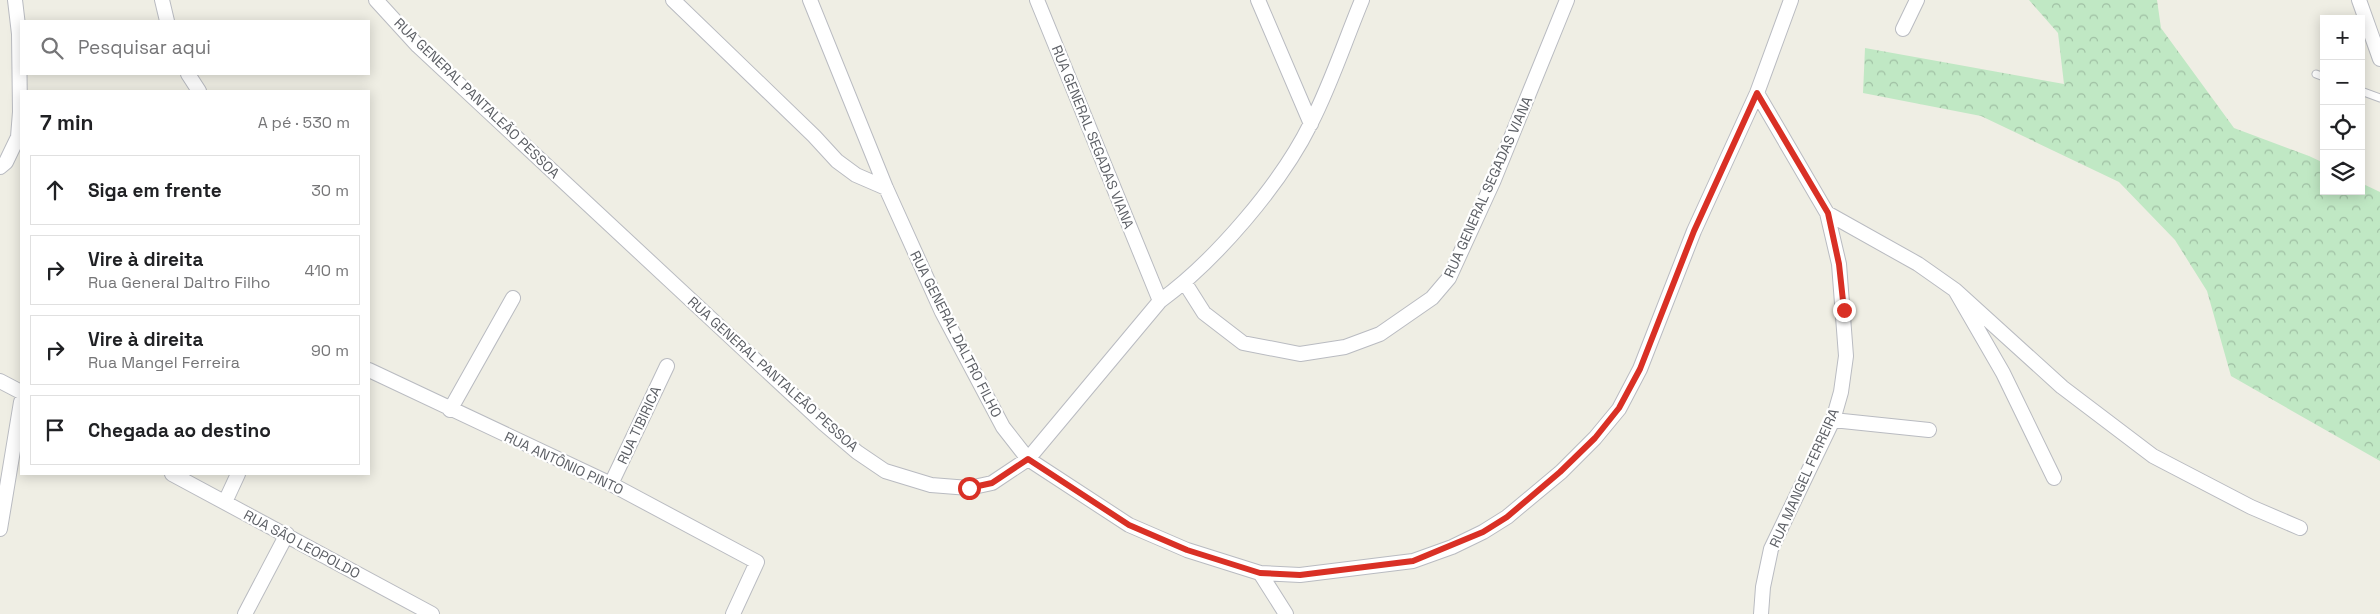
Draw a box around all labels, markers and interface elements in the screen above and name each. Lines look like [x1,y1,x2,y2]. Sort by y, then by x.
street label: RUA GENERAL PANTALEÃO PESSOA [390,14,564,182]
map controls [2320,15,2365,195]
button: + [2320,15,2365,60]
search box [20,20,370,75]
icon: search [38,34,66,62]
text: Pesquisar aqui [78,35,211,60]
street label: RUA GENERAL SEGADAS VIANA [1048,43,1138,232]
button: − [2320,60,2365,105]
street label: RUA GENERAL SEGADAS VIANA [1440,93,1536,280]
button: locate [2320,105,2365,150]
text: 7 min [40,109,93,136]
text: A pé · 530 m [258,112,350,133]
button: layers [2320,150,2365,195]
icon: ahead [41,176,69,204]
text: Siga em frente [88,178,222,203]
text: 30 m [311,180,349,201]
text: Vire à direita [88,247,204,272]
street label: RUA GENERAL DALTRO FILHO [906,248,1006,420]
icon: right [41,256,69,284]
text: 410 m [305,260,349,281]
text: Rua General Daltro Filho [88,272,271,293]
street label: RUA GENERAL PANTALEÃO PESSOA [684,293,862,456]
route end [1833,299,1856,322]
text: Vire à direita [88,327,204,352]
icon: right [41,336,69,364]
text: 90 m [311,340,349,361]
text: Rua Mangel Ferreira [88,352,240,373]
street label: RUA TIBIRICA [613,383,665,467]
street label: RUA MANGEL FERREIRA [1765,405,1843,550]
icon: arrive [41,416,69,444]
text: Chegada ao destino [88,418,271,443]
street label: RUA ANTÔNIO PINTO [502,428,626,498]
route start [958,477,981,500]
street label: RUA SÃO LEOPOLDO [241,506,363,582]

